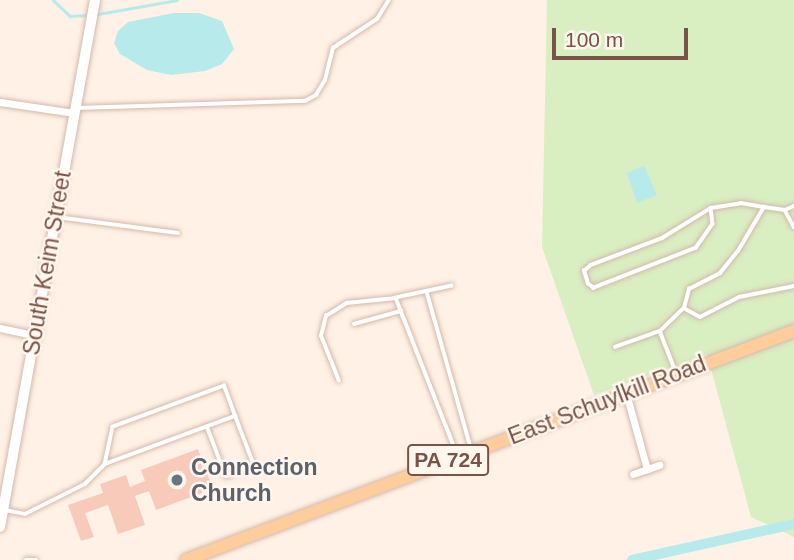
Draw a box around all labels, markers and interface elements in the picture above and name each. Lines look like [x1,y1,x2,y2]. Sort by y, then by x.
scale bar [556,14,692,58]
text: 100 m [565,28,623,51]
street label: South Keim Street [17,169,77,357]
street label: East Schuylkill Road [504,350,710,450]
road number: PA 724 [406,442,490,477]
place label: Connection Church [191,453,317,507]
marker: Connection Church [169,472,185,488]

